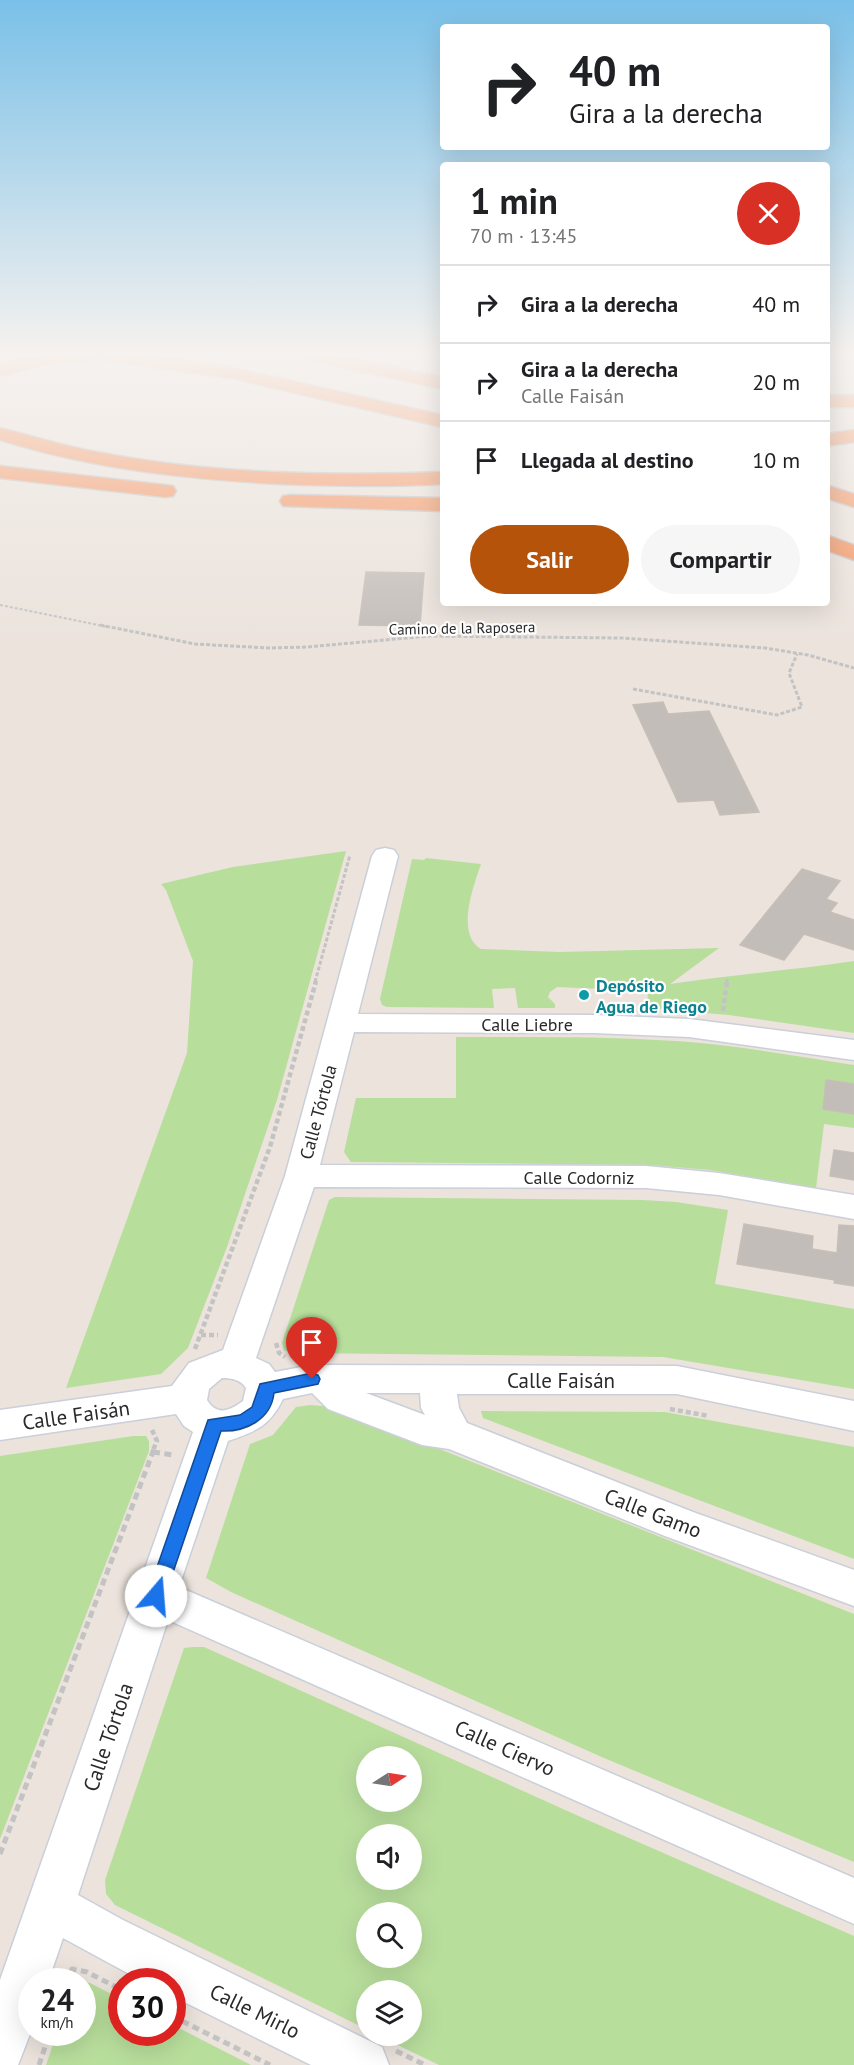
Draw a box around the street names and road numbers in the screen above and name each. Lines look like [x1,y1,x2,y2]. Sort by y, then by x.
street label: Camino de la Raposera [389,617,535,639]
street label: Calle Liebre [481,1013,573,1036]
street label: Calle Tórtola [294,1062,342,1162]
street label: Calle Codorniz [524,1166,634,1189]
street label: Calle Faisán [507,1367,615,1394]
street label: Calle Faisán [21,1394,131,1436]
street label: Calle Gamo [600,1482,706,1544]
street label: Calle Tórtola [77,1679,139,1795]
street label: Calle Ciervo [451,1714,559,1782]
street label: Calle Mirlo [205,1978,305,2044]

